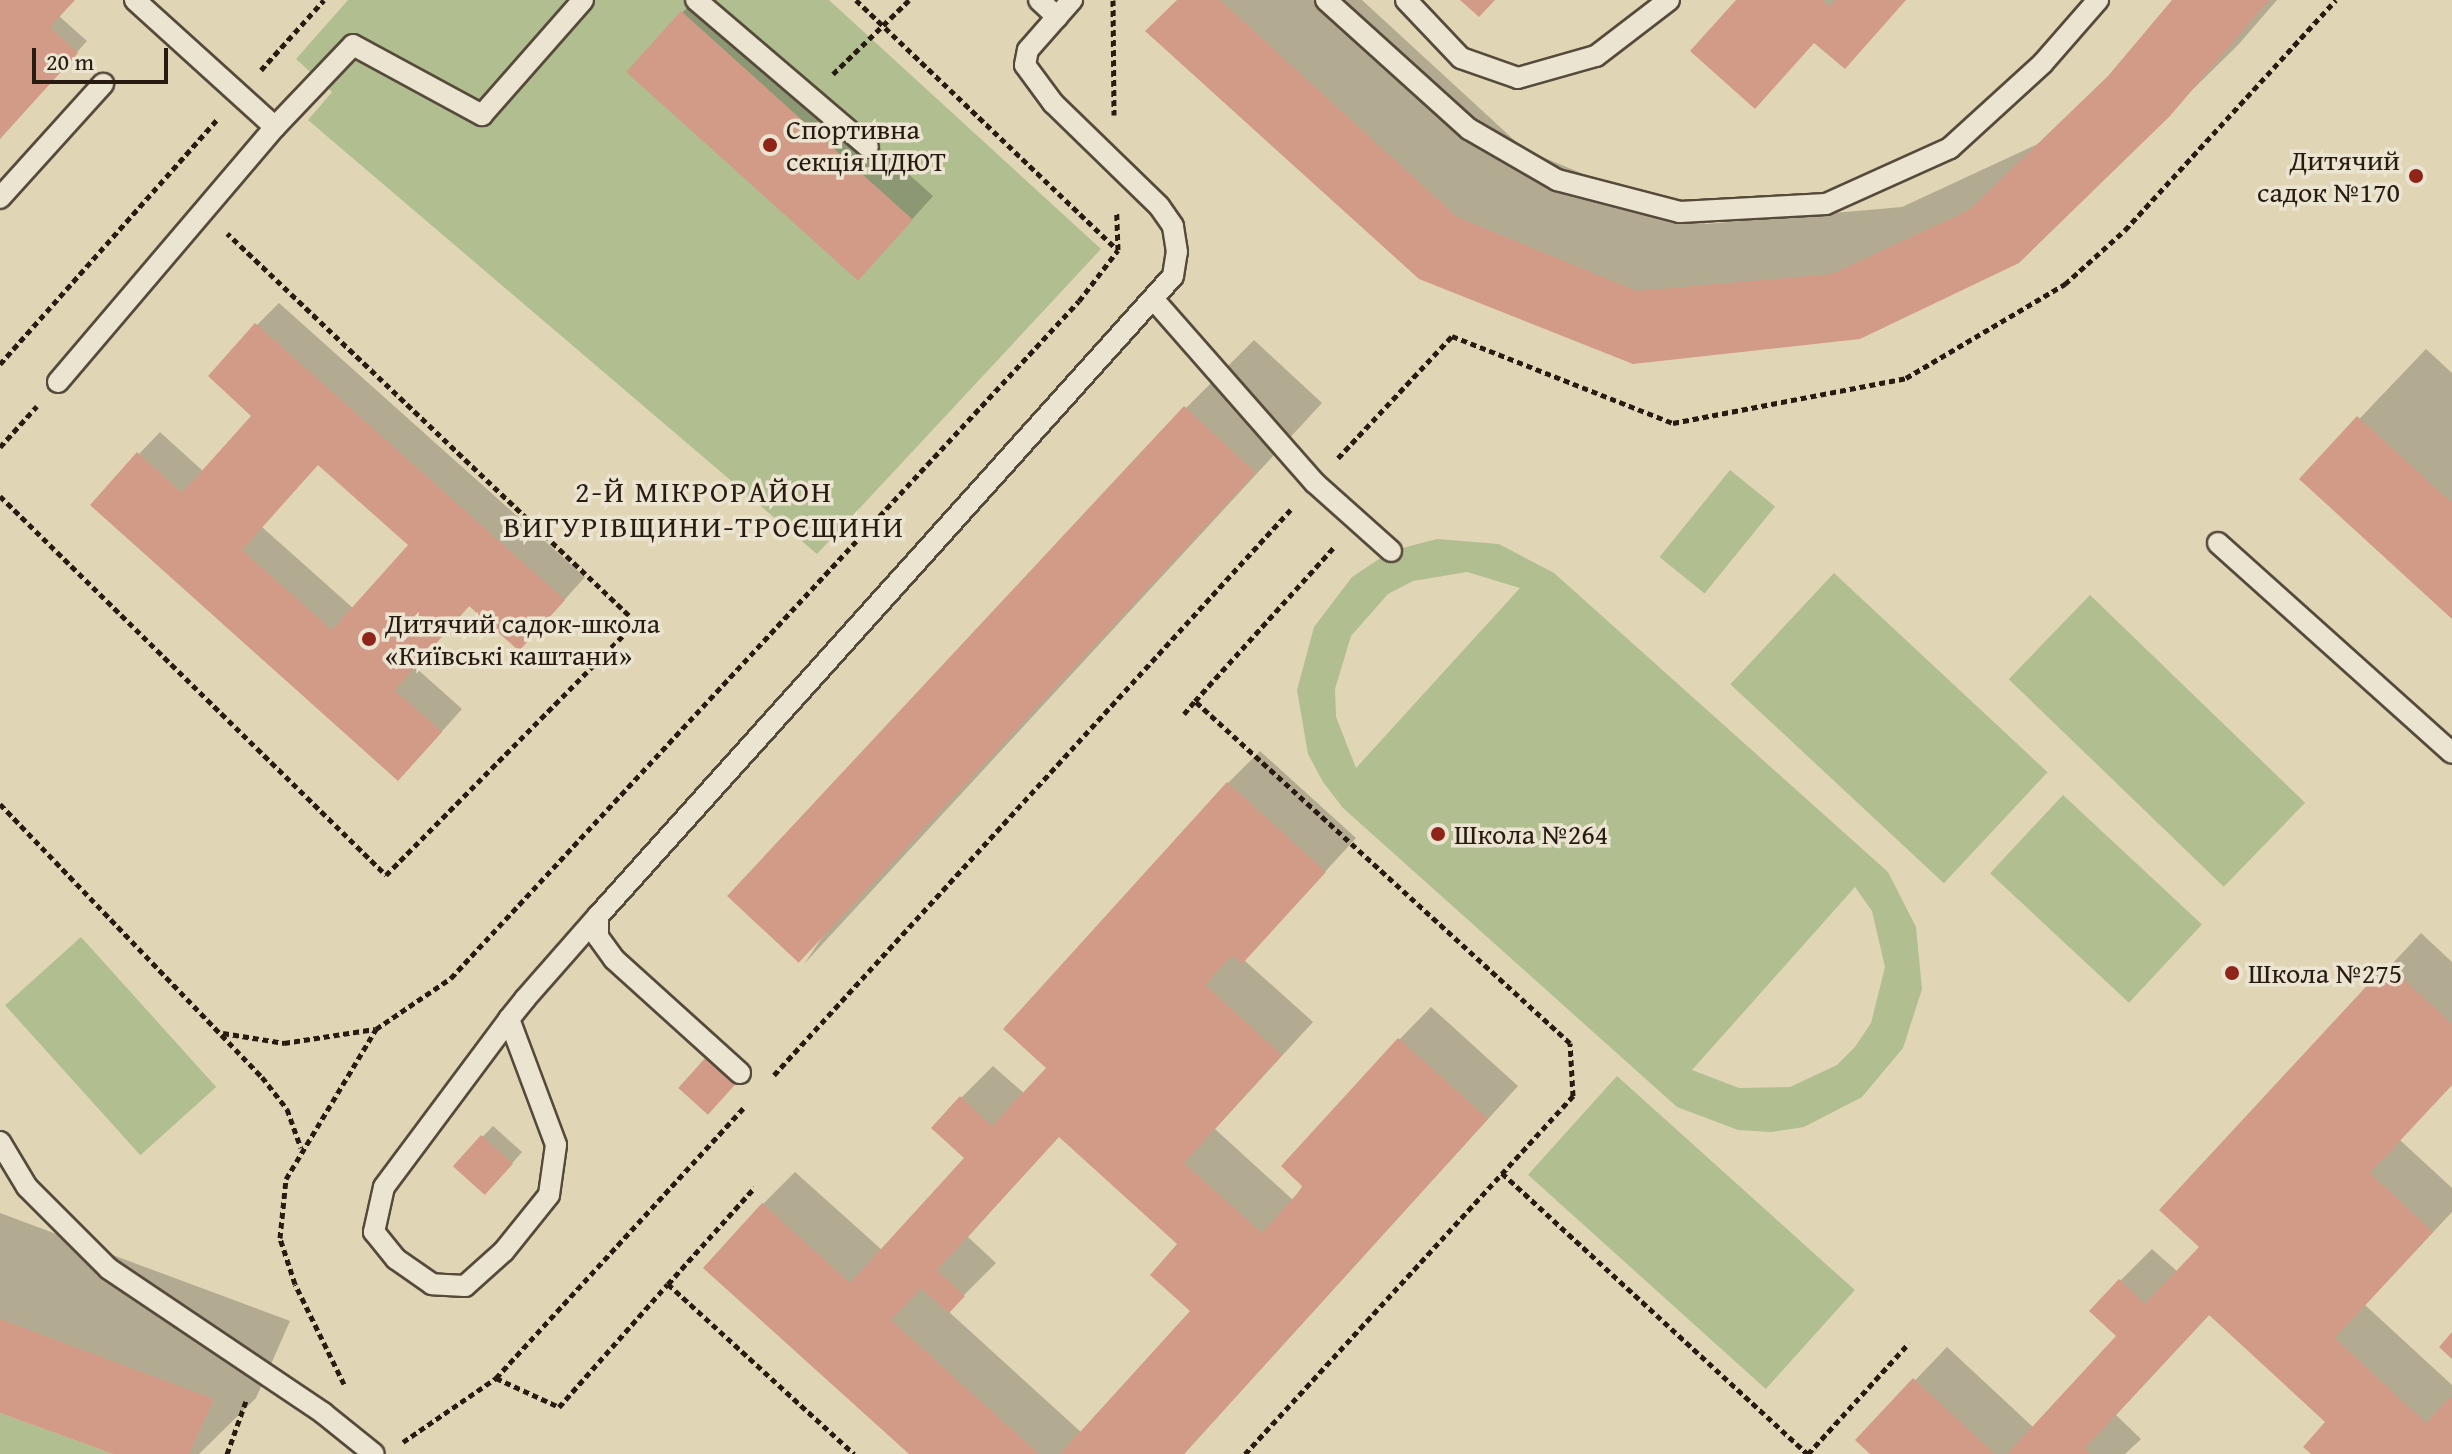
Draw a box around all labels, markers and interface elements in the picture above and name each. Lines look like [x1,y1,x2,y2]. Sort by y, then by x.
scale bar [36,32,172,82]
text: 20 m [46,44,94,79]
place label: Спортивна секція ЦДЮТ [786,112,946,178]
marker: Спортивна секція ЦДЮТ [761,136,779,154]
place label: Дитячий садок №170 [2257,143,2400,209]
marker: Дитячий садок №170 [2407,167,2425,185]
district label: 2-Й МІКРОРАЙОН ВИГУРІВЩИНИ-ТРОЄЩИНИ [503,473,905,544]
place label: Дитячий садок-школа «Київські каштани» [385,606,660,672]
marker: Дитячий садок-школа «Київські каштани» [360,630,378,648]
place label: Школа №264 [1454,817,1608,851]
marker: Школа №264 [1429,825,1447,843]
place label: Школа №275 [2248,956,2402,990]
marker: Школа №275 [2223,964,2241,982]

